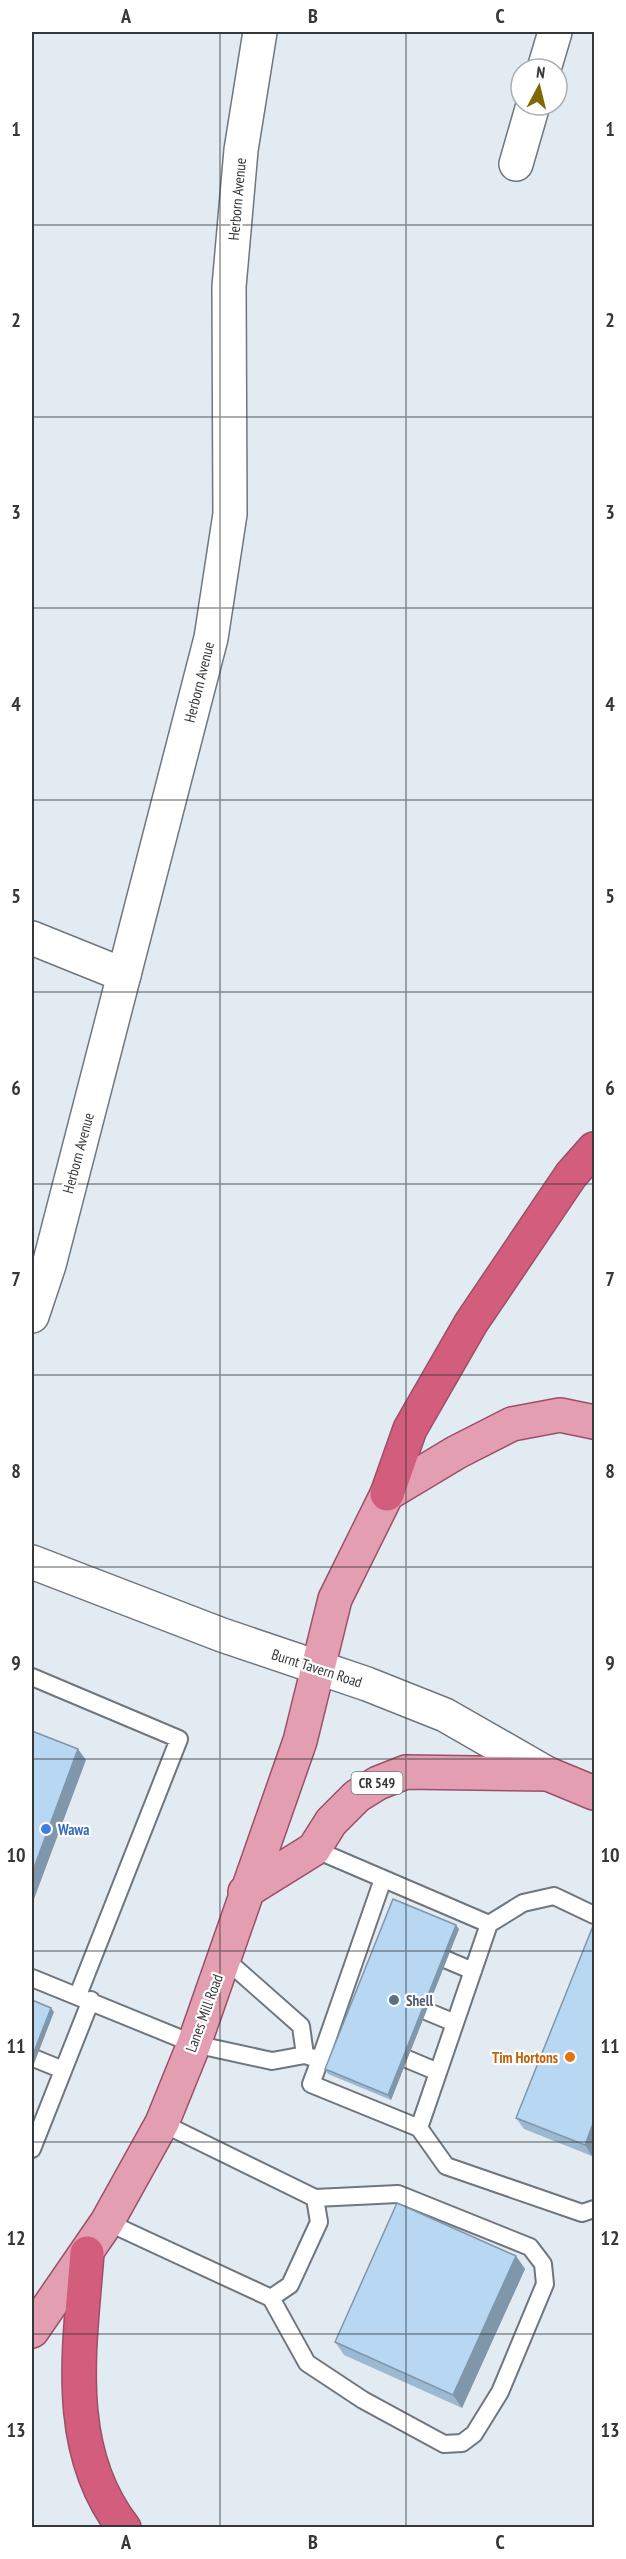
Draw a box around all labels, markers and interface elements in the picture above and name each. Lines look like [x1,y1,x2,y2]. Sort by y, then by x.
text: A [120,3,132,29]
text: B [308,3,318,29]
text: C [495,3,505,29]
north arrow [509,57,569,117]
text: N [535,62,546,83]
text: 1 [11,116,21,142]
text: 1 [605,116,615,142]
street label: Herborn Avenue [224,157,250,241]
text: 2 [11,307,21,333]
text: 2 [605,307,615,333]
text: 3 [11,499,21,525]
text: 3 [605,499,615,525]
street label: Herborn Avenue [180,640,218,724]
text: 4 [11,691,21,717]
text: 4 [605,691,615,717]
text: 5 [11,883,21,909]
text: 5 [605,883,615,909]
text: 6 [11,1075,21,1101]
text: 6 [605,1075,615,1101]
street label: Herborn Avenue [58,1111,98,1195]
text: 7 [11,1266,21,1292]
text: 7 [605,1266,615,1292]
text: 8 [11,1458,21,1484]
text: 8 [605,1458,615,1484]
street label: Burnt Tavern Road [269,1644,365,1692]
text: 9 [11,1650,21,1676]
text: 9 [605,1650,615,1676]
road number: CR 549 [352,1772,403,1794]
place label: Wawa [57,1820,89,1839]
marker: Wawa [39,1822,53,1836]
text: 10 [6,1842,26,1868]
text: 10 [600,1842,620,1868]
street label: Lanes Mill Road [181,1971,227,2055]
place label: Shell [406,1991,433,2010]
marker: Shell [387,1993,401,2007]
text: 11 [6,2033,26,2059]
text: 11 [600,2033,620,2059]
place label: Tim Hortons [492,2048,558,2067]
marker: Tim Hortons [563,2050,577,2064]
text: 12 [6,2225,26,2251]
text: 12 [600,2225,620,2251]
text: 13 [6,2417,26,2443]
text: 13 [600,2417,620,2443]
text: A [120,2529,132,2555]
text: B [308,2529,318,2555]
text: C [495,2529,505,2555]

